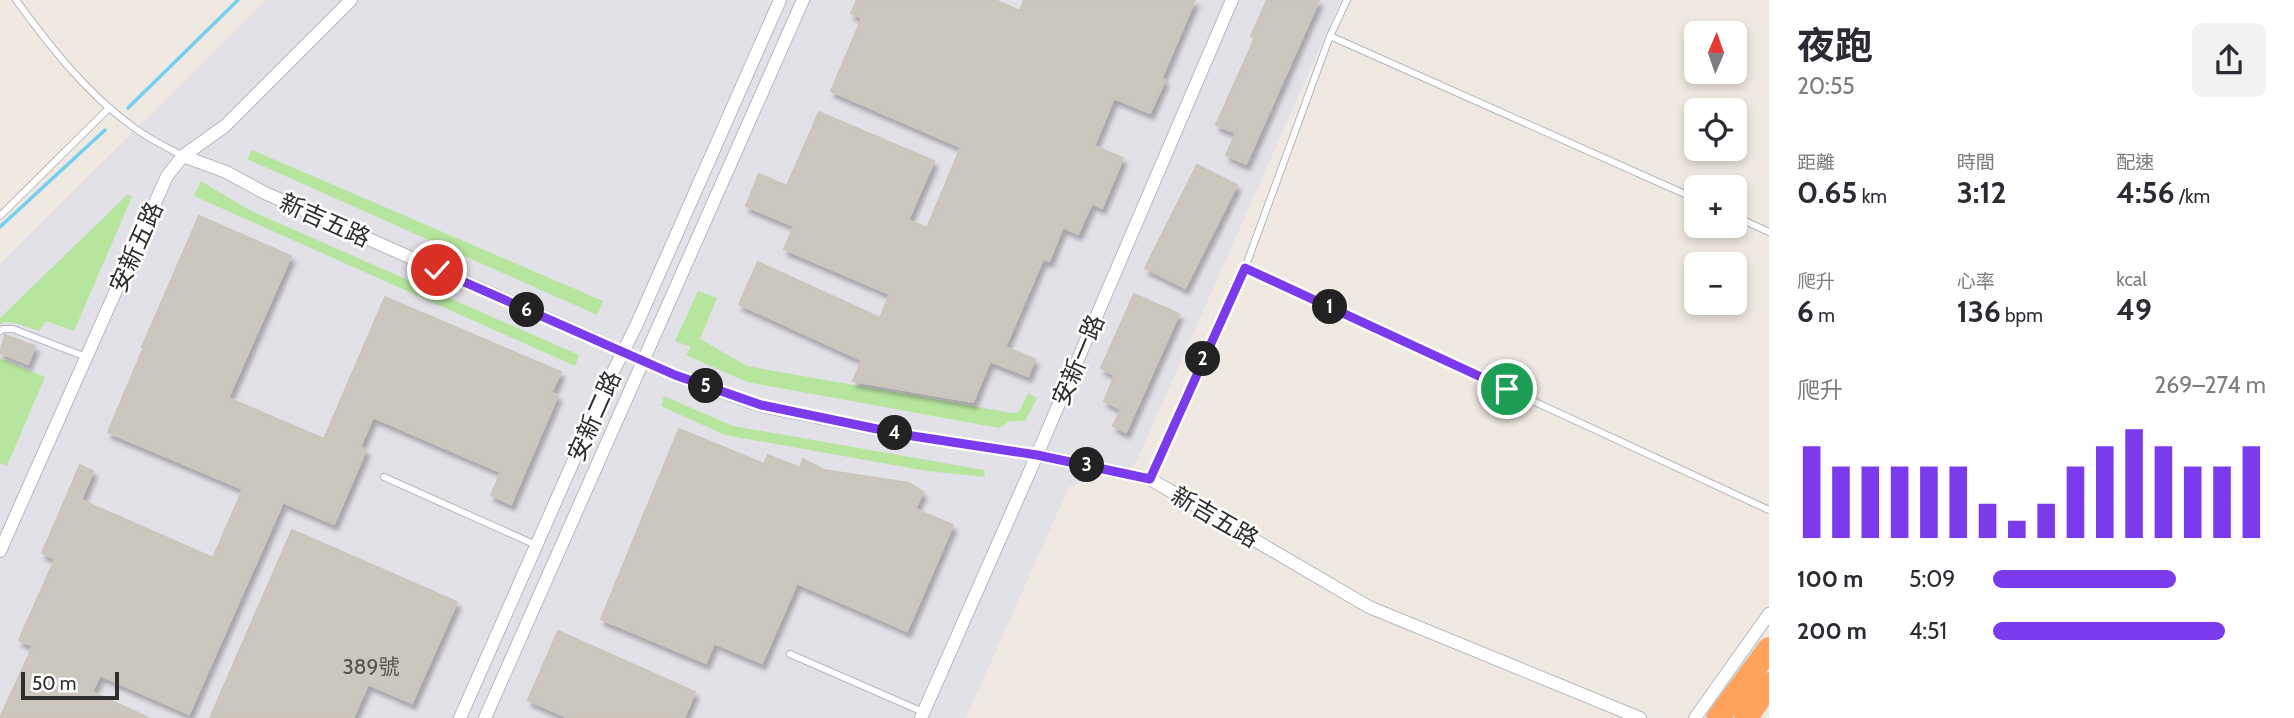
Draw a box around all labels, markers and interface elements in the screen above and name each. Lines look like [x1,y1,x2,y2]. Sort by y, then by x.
north arrow [1684,21,1746,84]
map controls [1684,21,1747,315]
text: 夜跑 [1797,22,1873,69]
button: share [2192,23,2266,97]
text: 20:55 [1797,72,1855,100]
button: locate [1684,98,1747,161]
text: 距離 [1797,151,1835,174]
text: 時間 [1957,151,1995,174]
text: 配速 [2116,151,2154,174]
text: 0.65 [1797,174,1857,211]
text: 3:12 [1957,174,2006,211]
text: 4:56 [2116,174,2175,211]
button: + [1684,175,1747,238]
text: km [1857,185,1887,208]
text: /km [2175,185,2210,208]
street label: 新吉五路 [275,187,375,253]
street label: 安新五路 [103,197,169,297]
pin [407,240,467,300]
icon: check [418,251,456,289]
button: − [1684,252,1747,315]
text: kcal [2116,268,2147,291]
text: 爬升 [1797,270,1835,293]
text: 心率 [1957,270,1995,293]
pin: 1 [1312,290,1348,324]
text: 49 [2116,291,2152,328]
pin: 6 [510,292,544,328]
text: 6 [1797,293,1814,330]
text: 136 [1957,293,2001,330]
text: 1 [1326,295,1333,318]
text: 6 [521,298,532,321]
text: m [1814,304,1835,327]
text: bpm [2001,304,2043,327]
street label: 安新一路 [1046,310,1110,410]
pin: 2 [1186,342,1220,376]
text: 2 [1197,347,1208,370]
pin [1477,359,1537,419]
street label: 安新二路 [561,366,627,466]
pin: 5 [688,368,724,404]
icon: arrive [1488,370,1526,408]
text: 269–274 m [2154,371,2266,399]
text: 5 [700,374,711,397]
text: 爬升 [1797,376,1843,404]
pin: 4 [878,416,912,450]
text: 4 [889,421,900,444]
pin: 3 [1070,448,1104,482]
text: 3 [1081,453,1092,476]
street label: 新吉五路 [1166,480,1264,554]
text: 100 m [1797,565,1863,593]
text: 5:09 [1909,565,1955,593]
text: 200 m [1797,617,1867,645]
text: 4:51 [1909,617,1947,645]
house number: 389號 [342,654,400,679]
scale bar [21,669,119,701]
text: 50 m [32,672,76,695]

